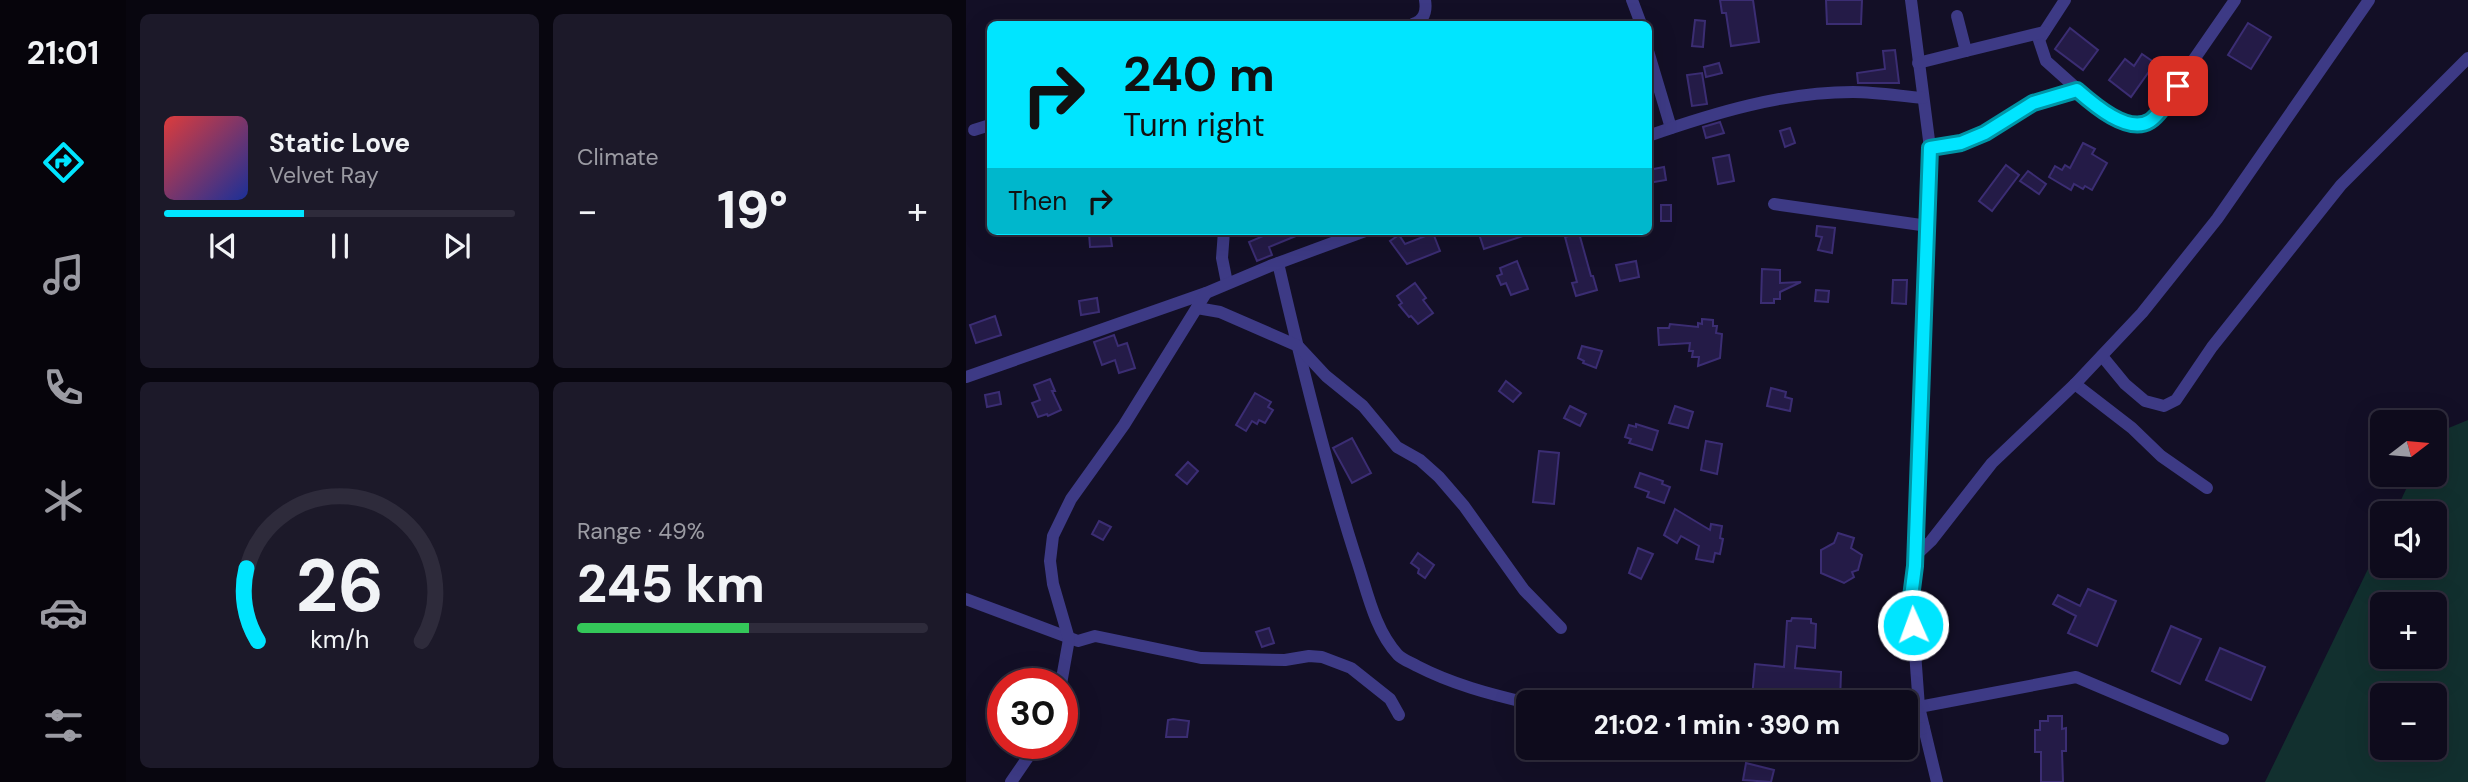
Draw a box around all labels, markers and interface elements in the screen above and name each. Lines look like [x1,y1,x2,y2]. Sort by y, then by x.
text: 21:01 [27,32,99,74]
text: 240 m [1123,42,1275,106]
icon: right [1008,49,1099,140]
pin [2148,56,2208,116]
icon: arrive [2159,67,2197,105]
text: Turn right [1123,104,1265,146]
text: Static Love [269,126,410,160]
icon: directions [39,138,88,187]
text: Climate [577,142,659,172]
text: Velvet Ray [269,160,379,190]
text: 19° [717,176,788,244]
icon: right [1081,182,1119,220]
text: Then [1008,184,1067,218]
text: − [577,186,598,236]
text: + [907,186,928,236]
icon: previous [204,227,242,265]
icon: pause [321,227,359,265]
icon: next [438,227,476,265]
icon: music [39,250,88,299]
icon: phone [39,363,88,412]
north arrow [2370,410,2446,486]
map controls [2370,410,2447,760]
icon: climate [39,476,88,525]
button: sound [2370,501,2447,578]
text: Range · 49% [577,516,705,546]
text: 26 [295,539,384,634]
text: 245 km [577,550,765,618]
icon: car [39,588,88,637]
position arrow [1876,588,1950,662]
button: + [2370,592,2447,669]
text: km/h [310,623,369,656]
speed limit sign: 30 [987,668,1078,759]
button: − [2370,683,2447,760]
icon: filters [39,701,88,750]
text: 21:02 · 1 min · 390 m [1594,708,1840,742]

